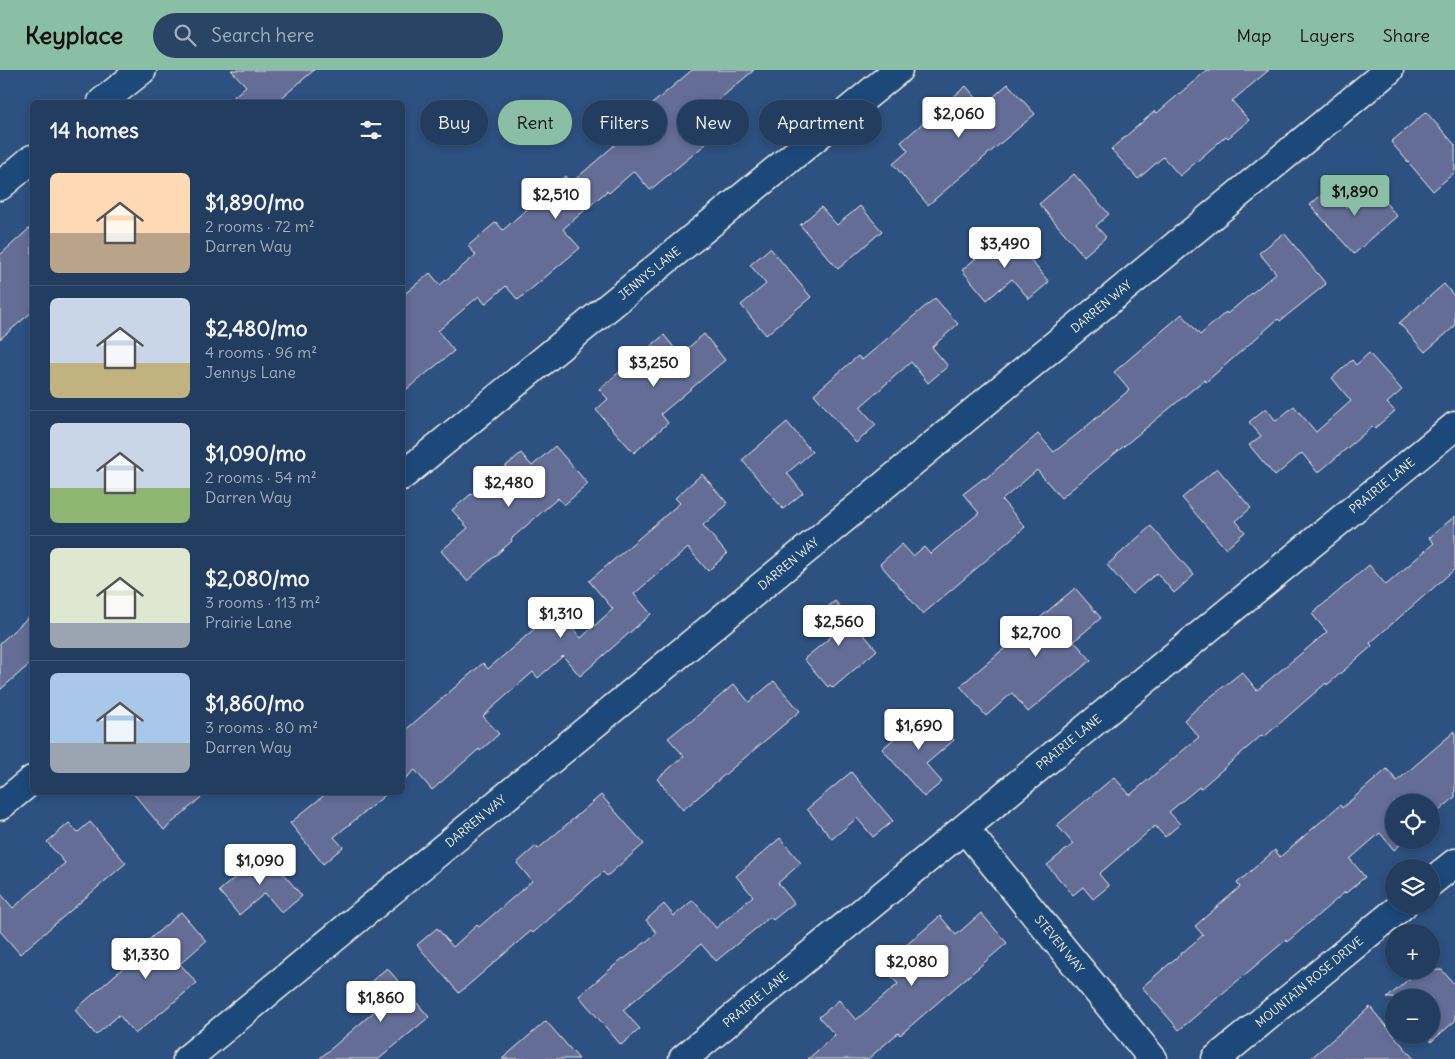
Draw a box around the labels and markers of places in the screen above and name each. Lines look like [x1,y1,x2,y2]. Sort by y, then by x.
pin: $2,060 [918,97,1000,139]
pin: $1,890 [1314,174,1396,217]
pin: $2,510 [515,178,597,220]
pin: $3,490 [964,226,1046,269]
pin: $3,250 [613,346,695,388]
pin: $2,480 [468,466,550,508]
pin: $1,310 [520,596,602,639]
pin: $2,560 [798,604,880,647]
pin: $2,700 [995,616,1077,658]
pin: $1,690 [878,708,960,751]
pin: $1,090 [219,844,301,886]
pin: $1,330 [105,938,187,980]
pin: $2,080 [871,944,953,987]
pin: $1,860 [340,980,422,1023]

